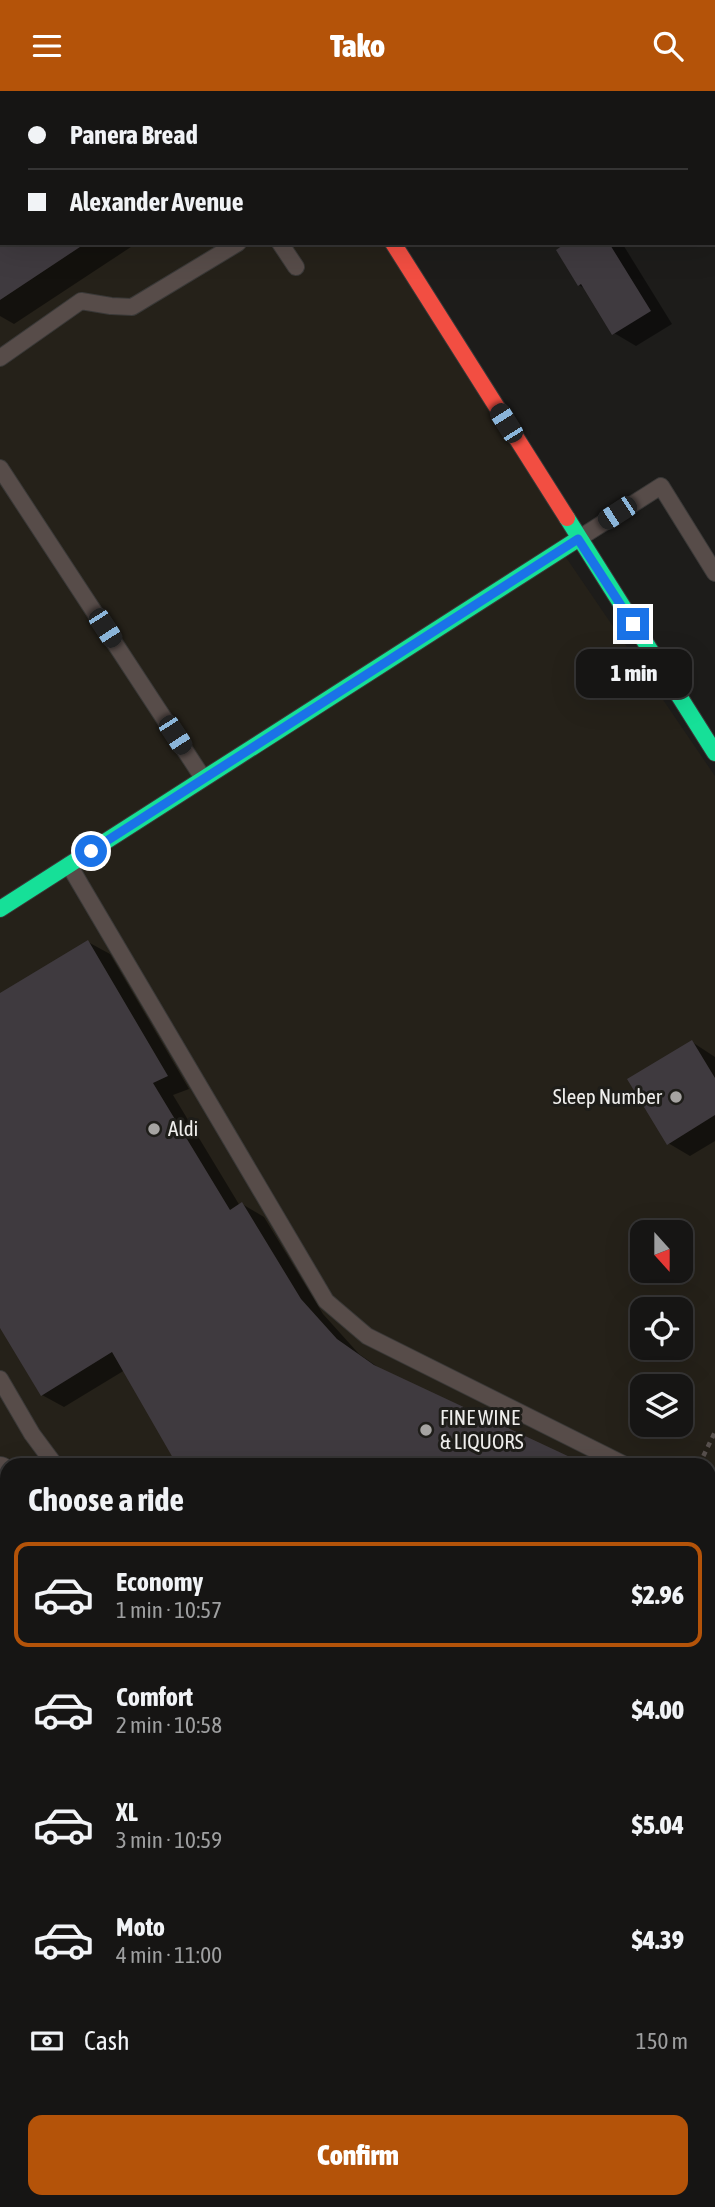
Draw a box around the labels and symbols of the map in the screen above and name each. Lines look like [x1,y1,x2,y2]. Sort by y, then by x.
car [486,400,527,446]
car [594,493,641,533]
car [85,605,126,651]
route end [617,608,649,640]
callout: 1 min [575,649,691,697]
car [155,712,196,758]
route start [75,835,107,867]
place label: Sleep Number [553,1084,663,1108]
marker: Sleep Number [668,1089,684,1105]
place label: Aldi [168,1116,198,1140]
marker: Aldi [146,1121,162,1137]
north arrow [630,1220,693,1283]
place label: FINE WINE & LIQUORS [440,1405,524,1453]
marker: FINE WINE & LIQUORS [418,1422,434,1438]

